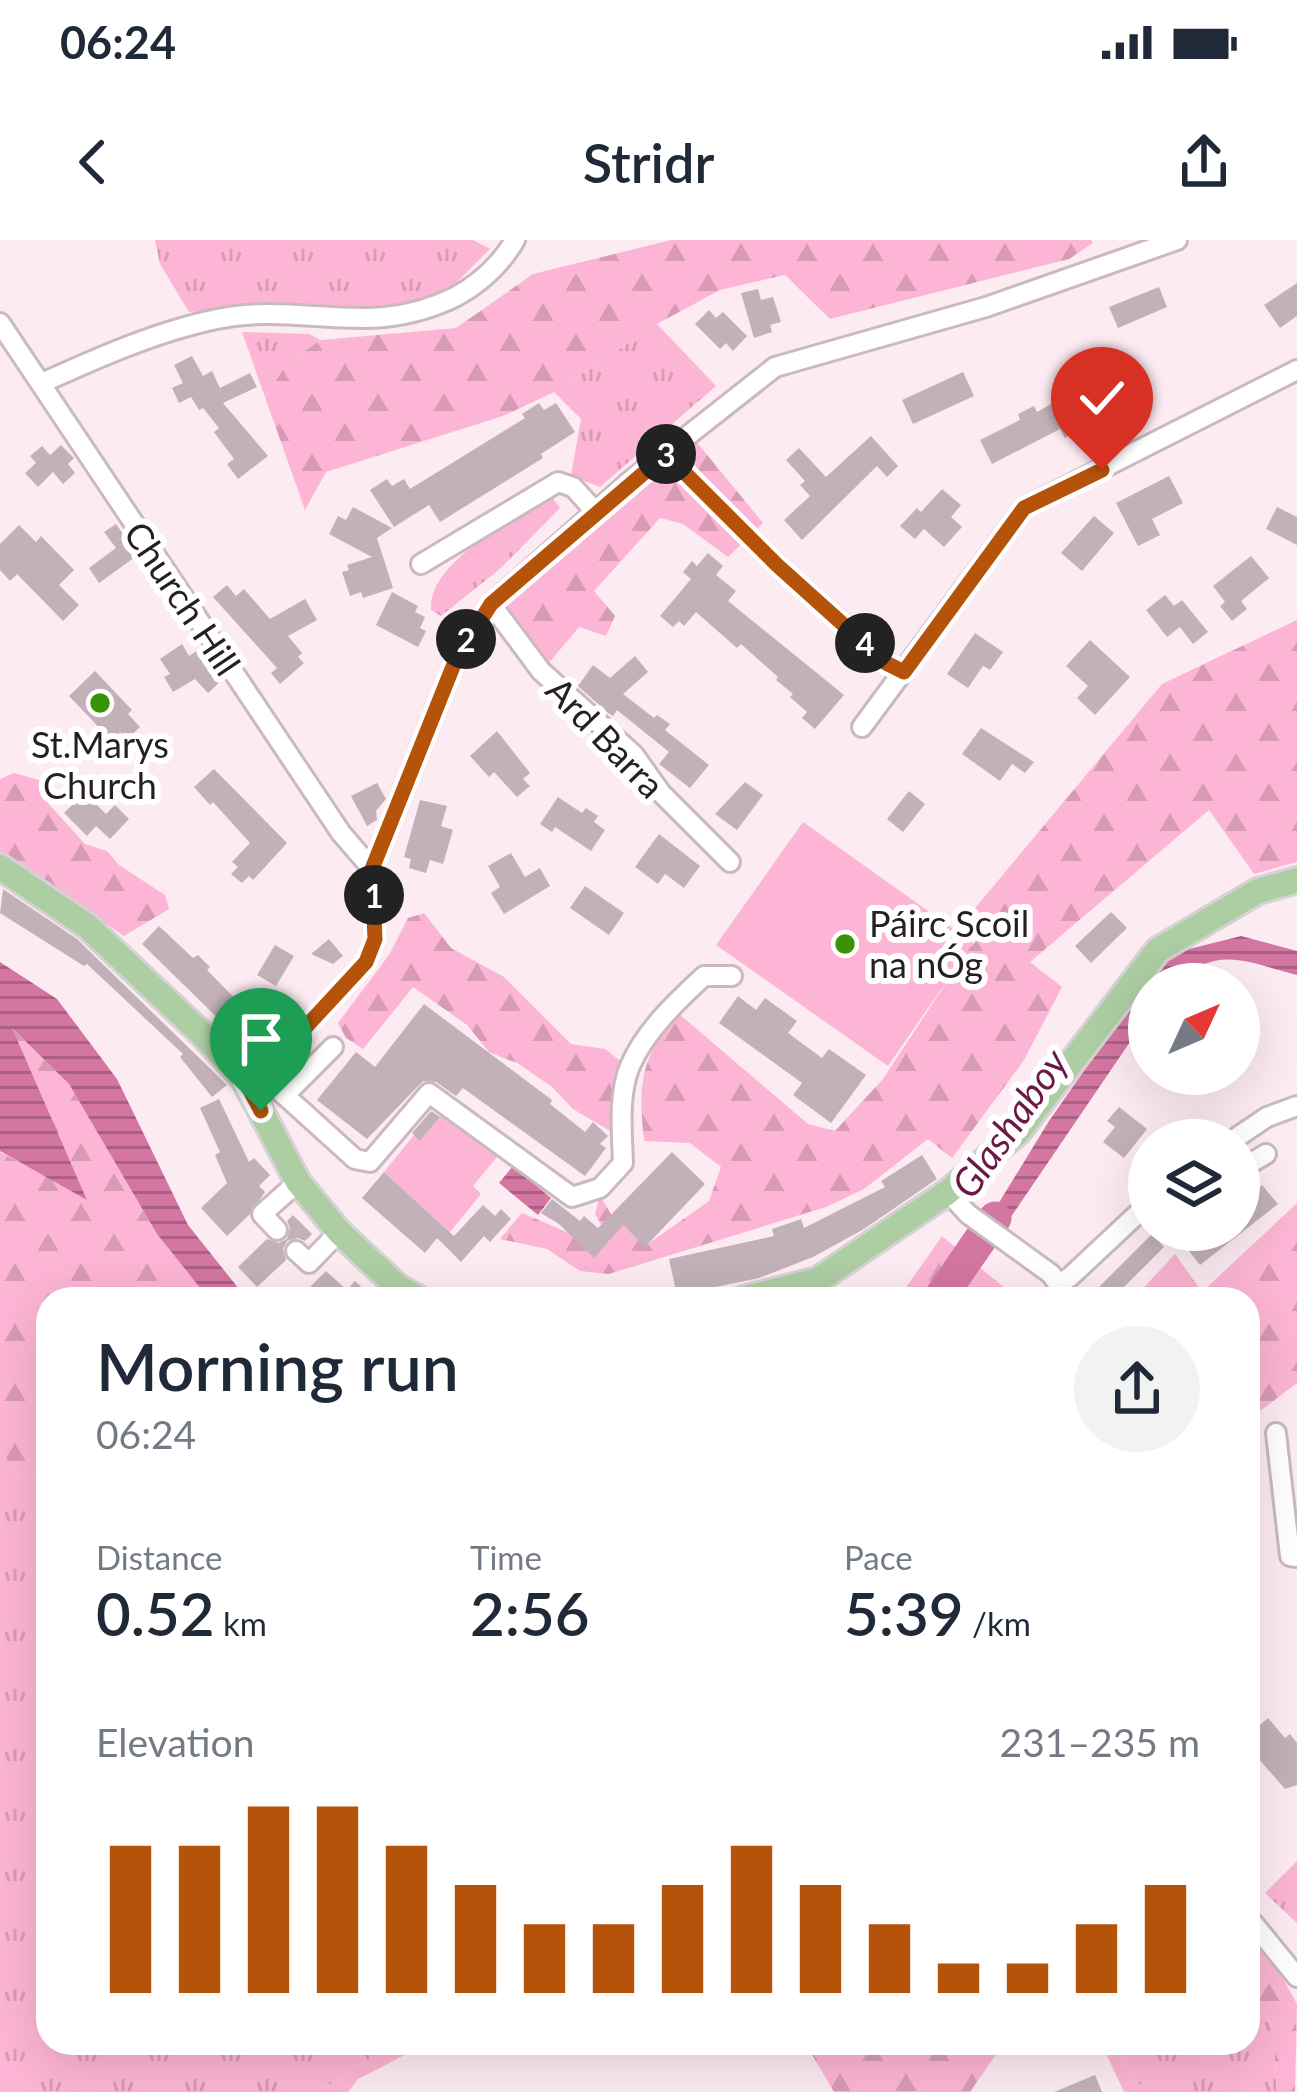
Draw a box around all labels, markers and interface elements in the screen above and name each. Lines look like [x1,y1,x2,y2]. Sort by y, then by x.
text: 06:24 [60,15,176,69]
icon: back [60,129,126,195]
icon: share [1171,129,1237,195]
text: Stridr [583,130,714,195]
pin [1051,347,1153,470]
icon: check [1069,365,1135,431]
pin: 3 [636,424,696,484]
text: 3 [656,434,676,474]
street label: Church Hill [116,513,250,683]
pin: 2 [436,609,496,669]
pin: 4 [835,613,895,673]
text: 2 [456,619,476,659]
text: 4 [855,623,875,663]
street label: Ard Barra [538,667,674,807]
marker: St.Marys Church [87,690,113,716]
place label: St.Marys Church [31,722,169,807]
pin: 1 [344,865,404,925]
text: 1 [364,875,384,915]
place label: Páirc Scoil na nÓg [869,901,1029,986]
marker: Páirc Scoil na nÓg [832,931,858,957]
north arrow [1128,963,1260,1095]
map controls [1128,963,1260,1251]
pin [210,988,312,1111]
icon: arrive [228,1006,294,1072]
water label: Glashaboy [941,1039,1077,1206]
button: layers [1128,1119,1260,1251]
text: Morning run [96,1326,459,1405]
button: share [1074,1326,1200,1452]
text: 06:24 [96,1411,196,1457]
text: Distance [96,1537,223,1577]
text: Time [470,1537,542,1577]
text: Pace [844,1537,913,1577]
text: 0.52 [96,1577,215,1649]
text: 2:56 [470,1577,590,1649]
text: 5:39 [844,1577,964,1649]
text: km [215,1603,267,1643]
text: /km [964,1603,1031,1643]
text: Elevation [96,1719,254,1765]
text: 231–235 m [1000,1719,1200,1765]

